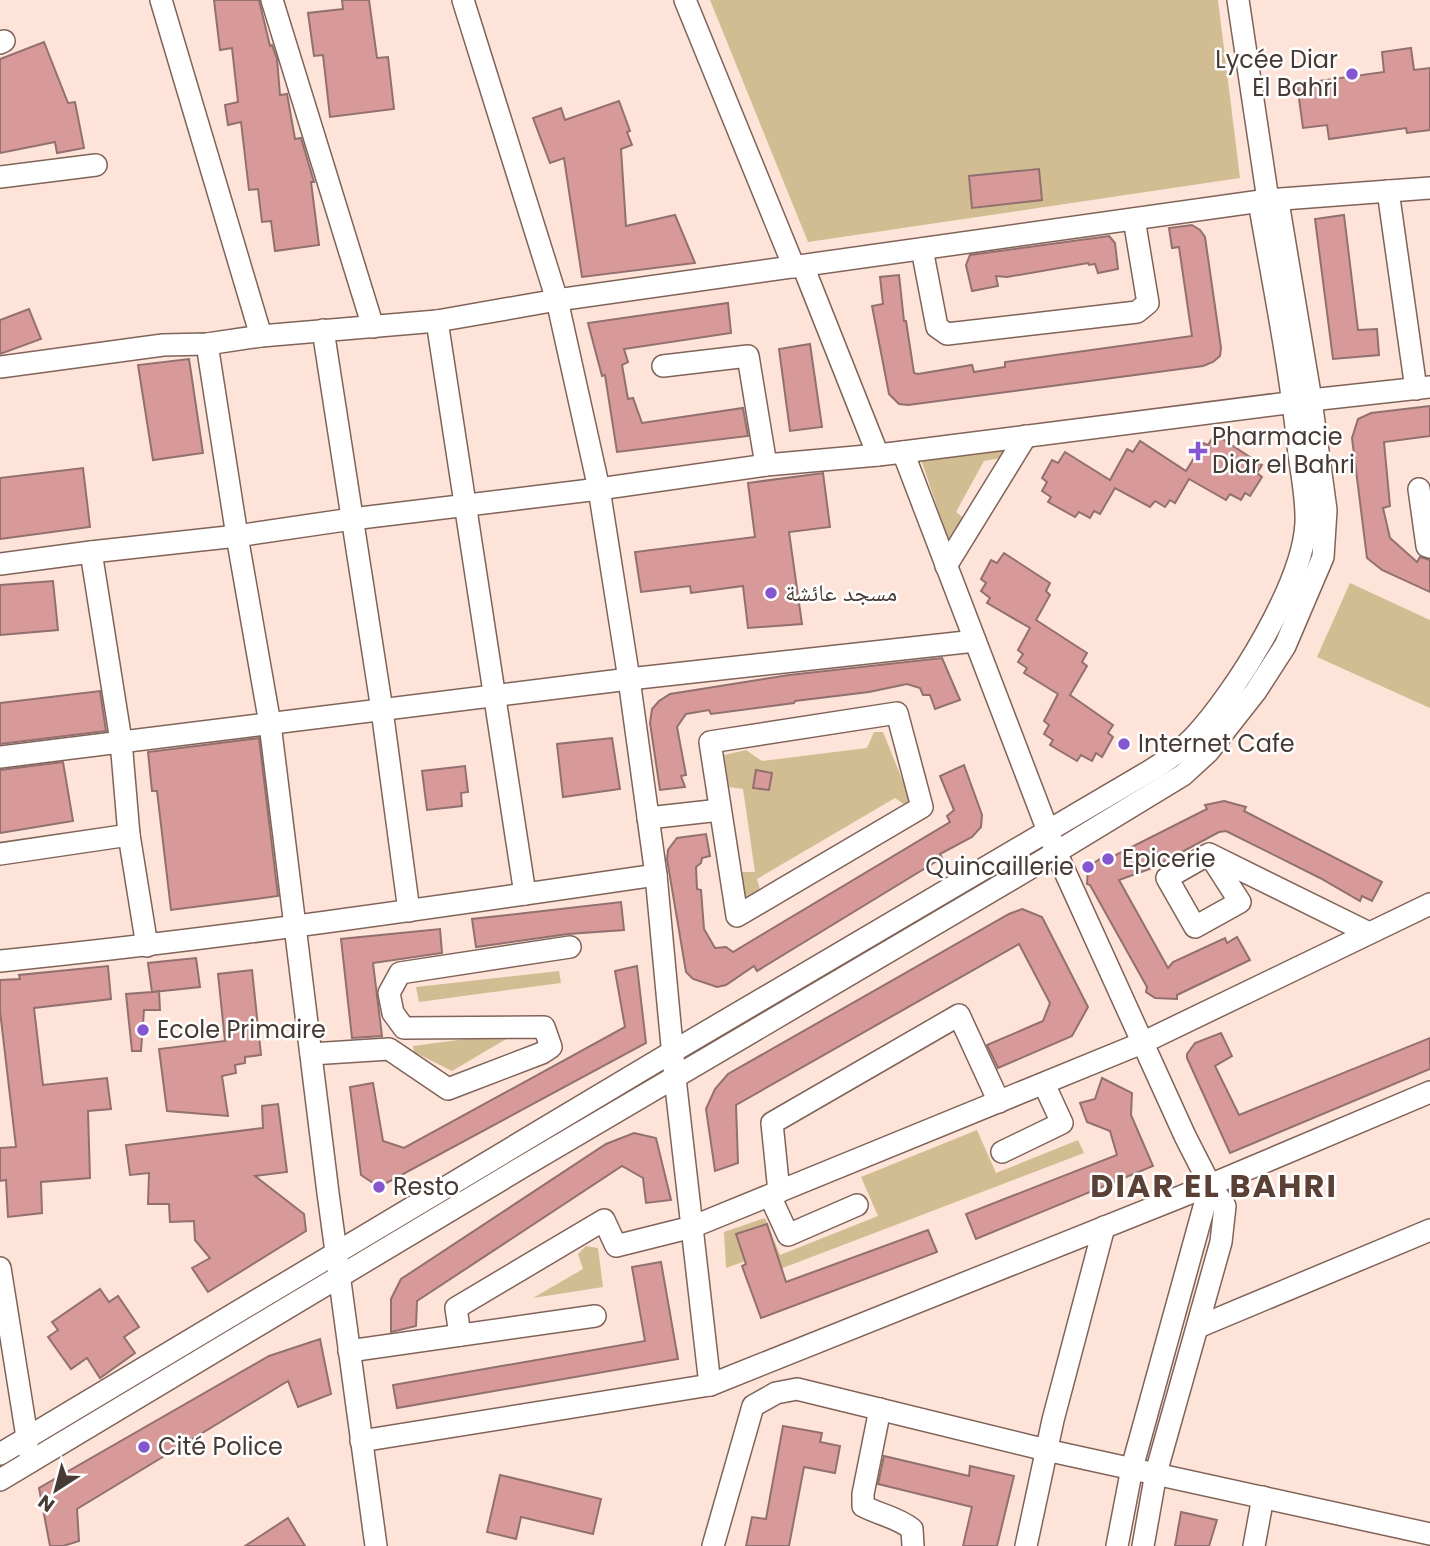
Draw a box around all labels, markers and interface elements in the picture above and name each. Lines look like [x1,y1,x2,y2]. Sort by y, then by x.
place label: Lycée Diar El Bahri [1215,43,1338,104]
marker: Lycée Diar El Bahri [1344,66,1360,82]
place label: Pharmacie Diar el Bahri [1212,420,1355,481]
marker: Pharmacie Diar el Bahri [1190,443,1206,459]
place label: مسجد عائشة [785,576,897,609]
marker: مسجد عائشة [763,585,779,601]
place label: Internet Cafe [1138,727,1295,760]
marker: Internet Cafe [1116,736,1132,752]
place label: Epicerie [1122,842,1216,875]
place label: Quincaillerie [925,850,1074,883]
marker: Epicerie [1100,851,1116,867]
marker: Quincaillerie [1080,859,1096,875]
place label: Ecole Primaire [157,1013,326,1046]
marker: Ecole Primaire [135,1022,151,1038]
district label: DIAR EL BAHRI [1090,1163,1338,1208]
place label: Resto [393,1170,459,1203]
marker: Resto [371,1179,387,1195]
place label: Cité Police [158,1430,283,1463]
marker: Cité Police [136,1439,152,1455]
north arrow [21,1455,91,1525]
text: N [33,1488,60,1518]

